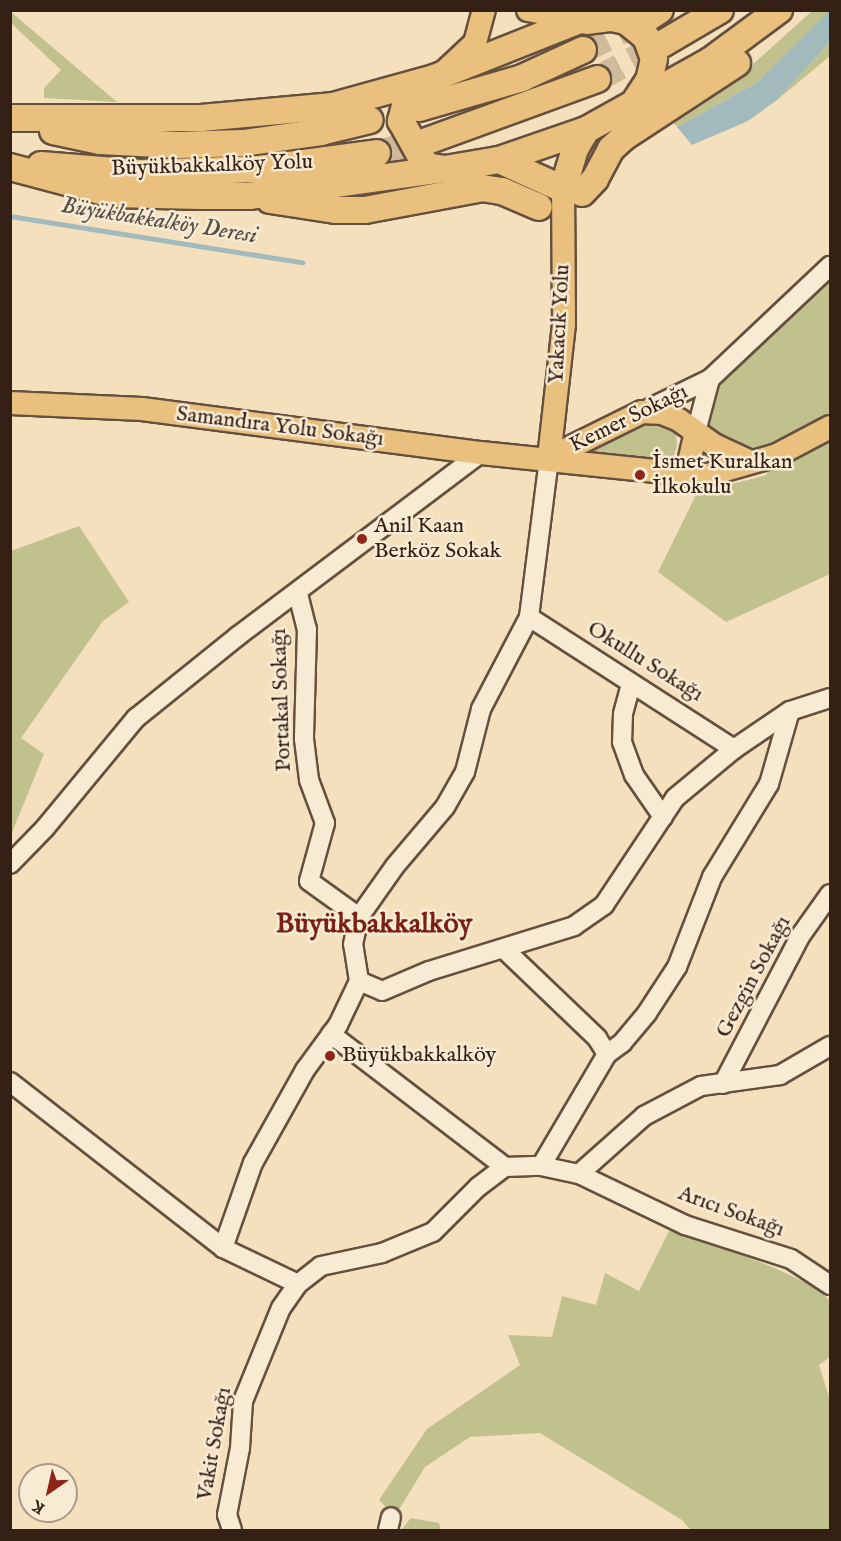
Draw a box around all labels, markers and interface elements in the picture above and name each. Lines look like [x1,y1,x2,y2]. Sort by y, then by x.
street label: Büyükbakkalköy Yolu [111,149,313,183]
water label: Büyükbakkalköy Deresi [59,191,259,251]
street label: Yakacık Yolu [544,264,576,384]
street label: Kemer Sokağı [566,379,692,459]
street label: Samandıra Yolu Sokağı [175,401,385,453]
place label: İsmet Kuralkan İlkokulu [652,449,792,500]
marker: İsmet Kuralkan İlkokulu [633,468,647,482]
place label: Anil Kaan Berköz Sokak [374,513,501,564]
marker: Anil Kaan Berköz Sokak [355,532,369,546]
street label: Okullu Sokağı [582,616,708,708]
street label: Portakal Sokağı [266,628,298,772]
district label: Büyükbakkalköy [276,908,472,942]
street label: Gezgin Sokağı [711,912,797,1042]
place label: Büyükbakkalköy [342,1043,496,1069]
marker: Büyükbakkalköy [323,1049,337,1063]
street label: Arıcı Sokağı [674,1181,788,1243]
street label: Vakit Sokağı [192,1385,238,1503]
north arrow [18,1463,78,1523]
text: K [29,1495,49,1518]

